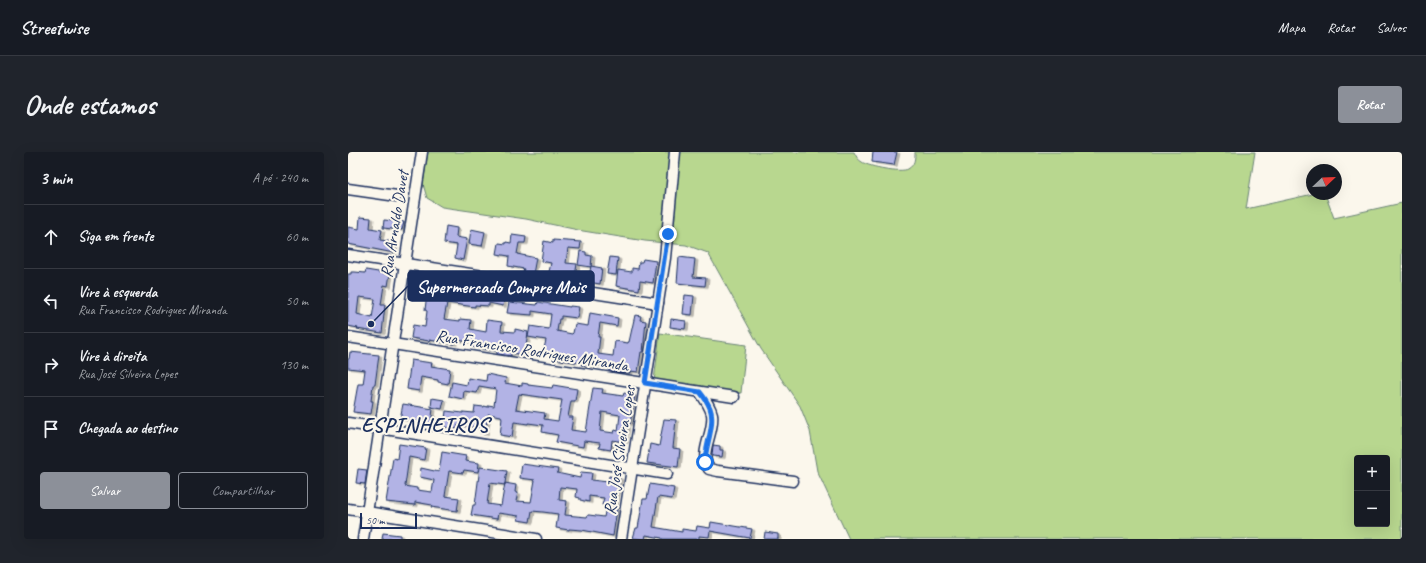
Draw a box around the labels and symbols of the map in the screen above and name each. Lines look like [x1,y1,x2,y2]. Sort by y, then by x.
north arrow [1306,164,1342,200]
street label: Rua Arnaldo Davet [376,167,414,279]
route end [659,225,677,243]
callout: Supermercado Compre Mais [408,271,594,301]
text: Supermercado Compre Mais [416,276,587,298]
street label: Rua Francisco Rodrigues Miranda [434,325,632,376]
street label: Rua José Silveira Lopes [599,383,640,516]
district label: ESPINHEIROS [361,412,492,438]
route start [696,453,714,471]
scale bar [360,511,417,530]

